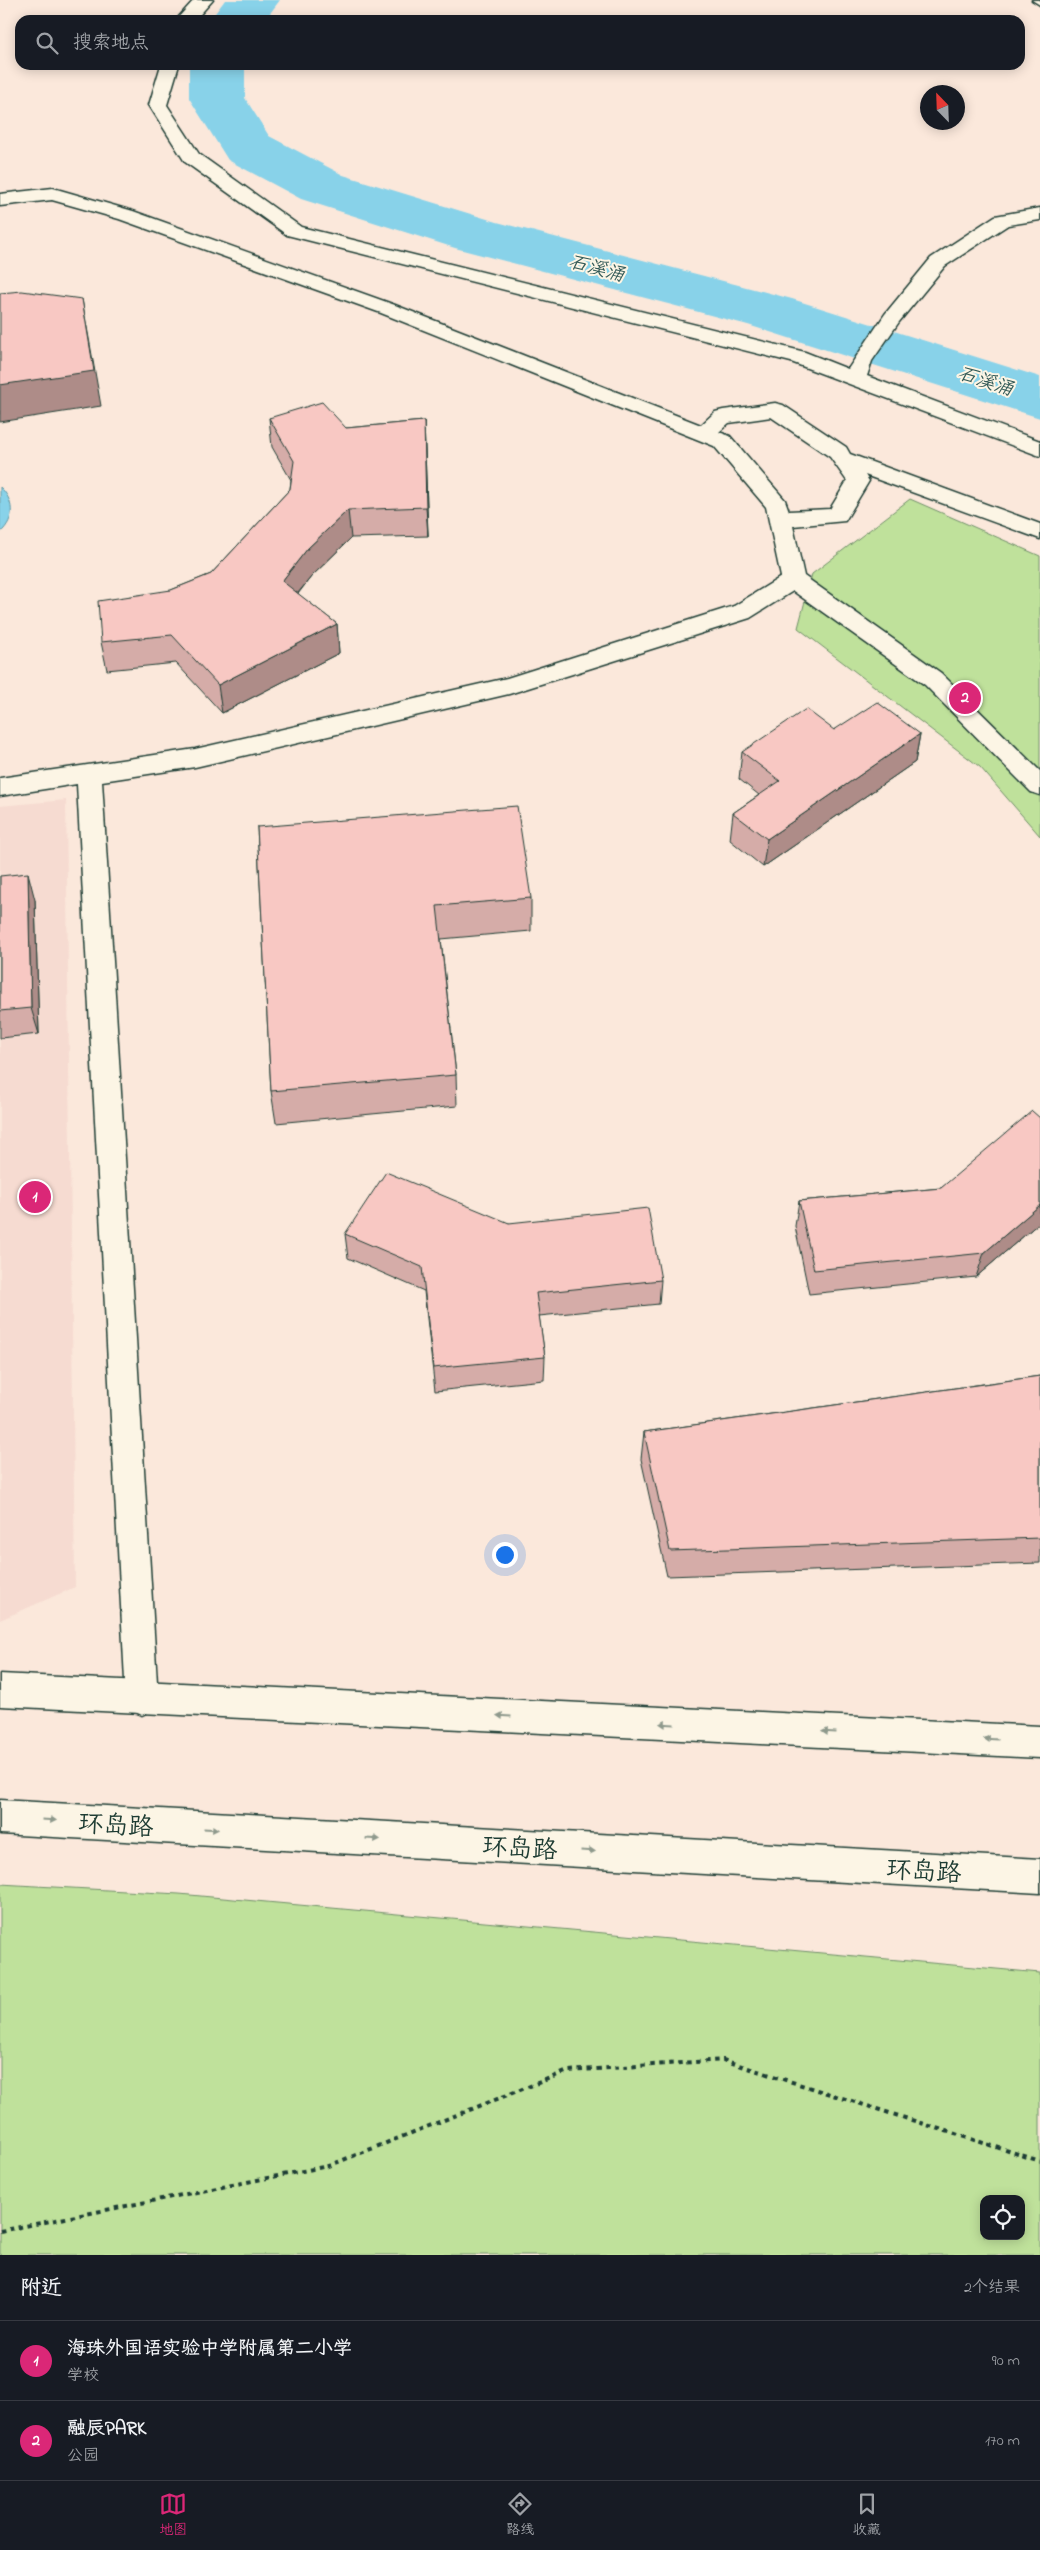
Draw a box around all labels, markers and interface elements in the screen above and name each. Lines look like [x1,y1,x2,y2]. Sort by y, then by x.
search box [15,15,1025,70]
icon: search [33,29,61,57]
text: 搜索地点 [73,30,149,57]
north arrow [920,85,965,130]
water label: 石溪涌 [565,249,628,290]
water label: 石溪涌 [954,361,1017,404]
pin: 2 [949,679,981,717]
pin: 1 [19,1178,51,1216]
your location [492,1542,518,1568]
one-way arrow [496,1712,512,1720]
one-way arrow [658,1719,674,1727]
one-way arrow [821,1727,837,1735]
one-way arrow [983,1735,999,1743]
street label: 环岛路 [77,1807,154,1847]
one-way arrow [41,1817,57,1825]
one-way arrow [203,1826,219,1834]
street label: 环岛路 [481,1830,558,1870]
one-way arrow [365,1835,381,1843]
one-way arrow [580,1847,596,1855]
street label: 环岛路 [885,1853,962,1893]
map controls [980,2195,1025,2240]
button: locate [980,2195,1025,2240]
text: 附近 [20,2274,62,2304]
text: 2个结果 [964,2276,1020,2300]
text: 海珠外国语实验中学附属第二小学 [67,2336,352,2363]
text: 1 [33,2349,39,2373]
text: 90 m [992,2349,1020,2373]
text: 学校 [67,2364,99,2388]
text: 融辰PARK [67,2416,146,2443]
text: 2 [32,2429,40,2453]
text: 170 m [985,2429,1020,2453]
text: 公园 [67,2444,99,2468]
tab: 地图 [159,2490,187,2541]
tab: 路线 [506,2490,534,2541]
tab: 收藏 [853,2490,881,2541]

